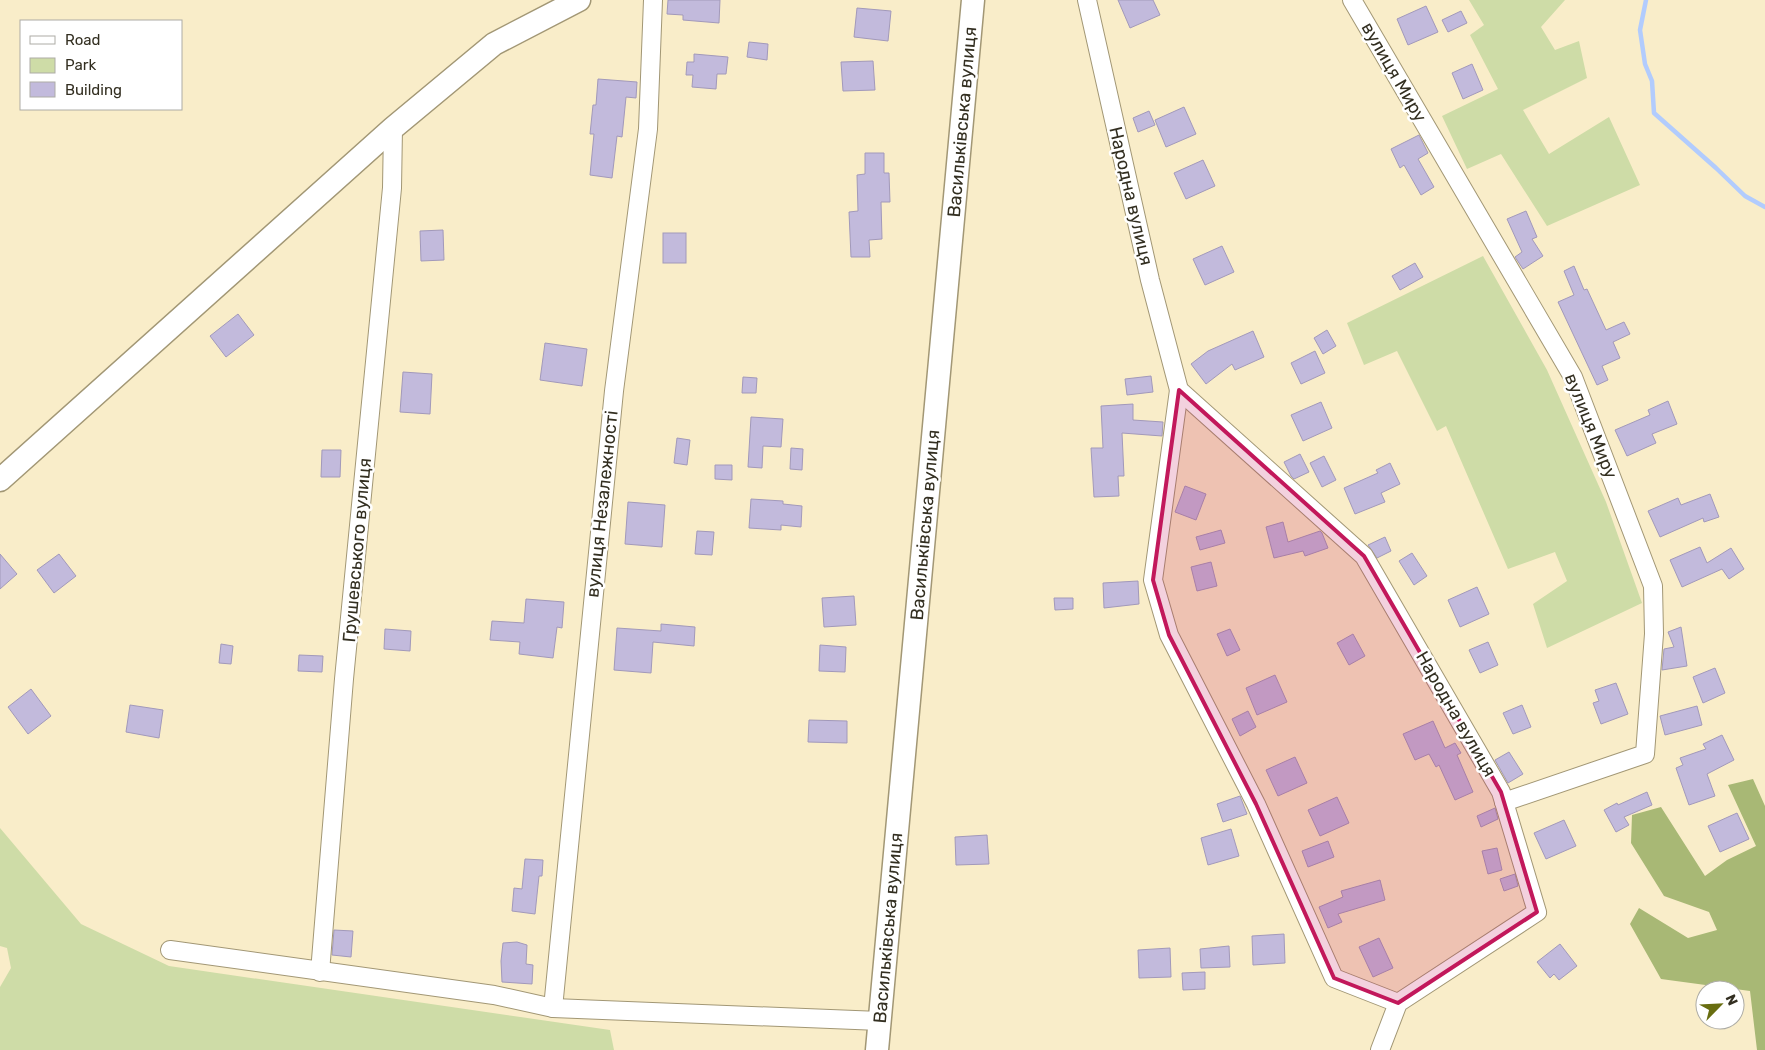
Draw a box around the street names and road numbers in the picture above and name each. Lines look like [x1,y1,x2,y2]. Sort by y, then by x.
street label: вулиця Миру [1357,18,1432,126]
street label: Васильківська вулиця [943,26,981,218]
street label: Народна вулиця [1104,124,1158,268]
street label: вулиця Миру [1560,370,1622,482]
street label: вулиця Незалежності [581,409,623,599]
street label: Васильківська вулиця [906,429,944,621]
street label: Грушевського вулиця [338,457,376,643]
street label: Народна вулиця [1411,647,1501,781]
street label: Васильківська вулиця [869,832,907,1024]

